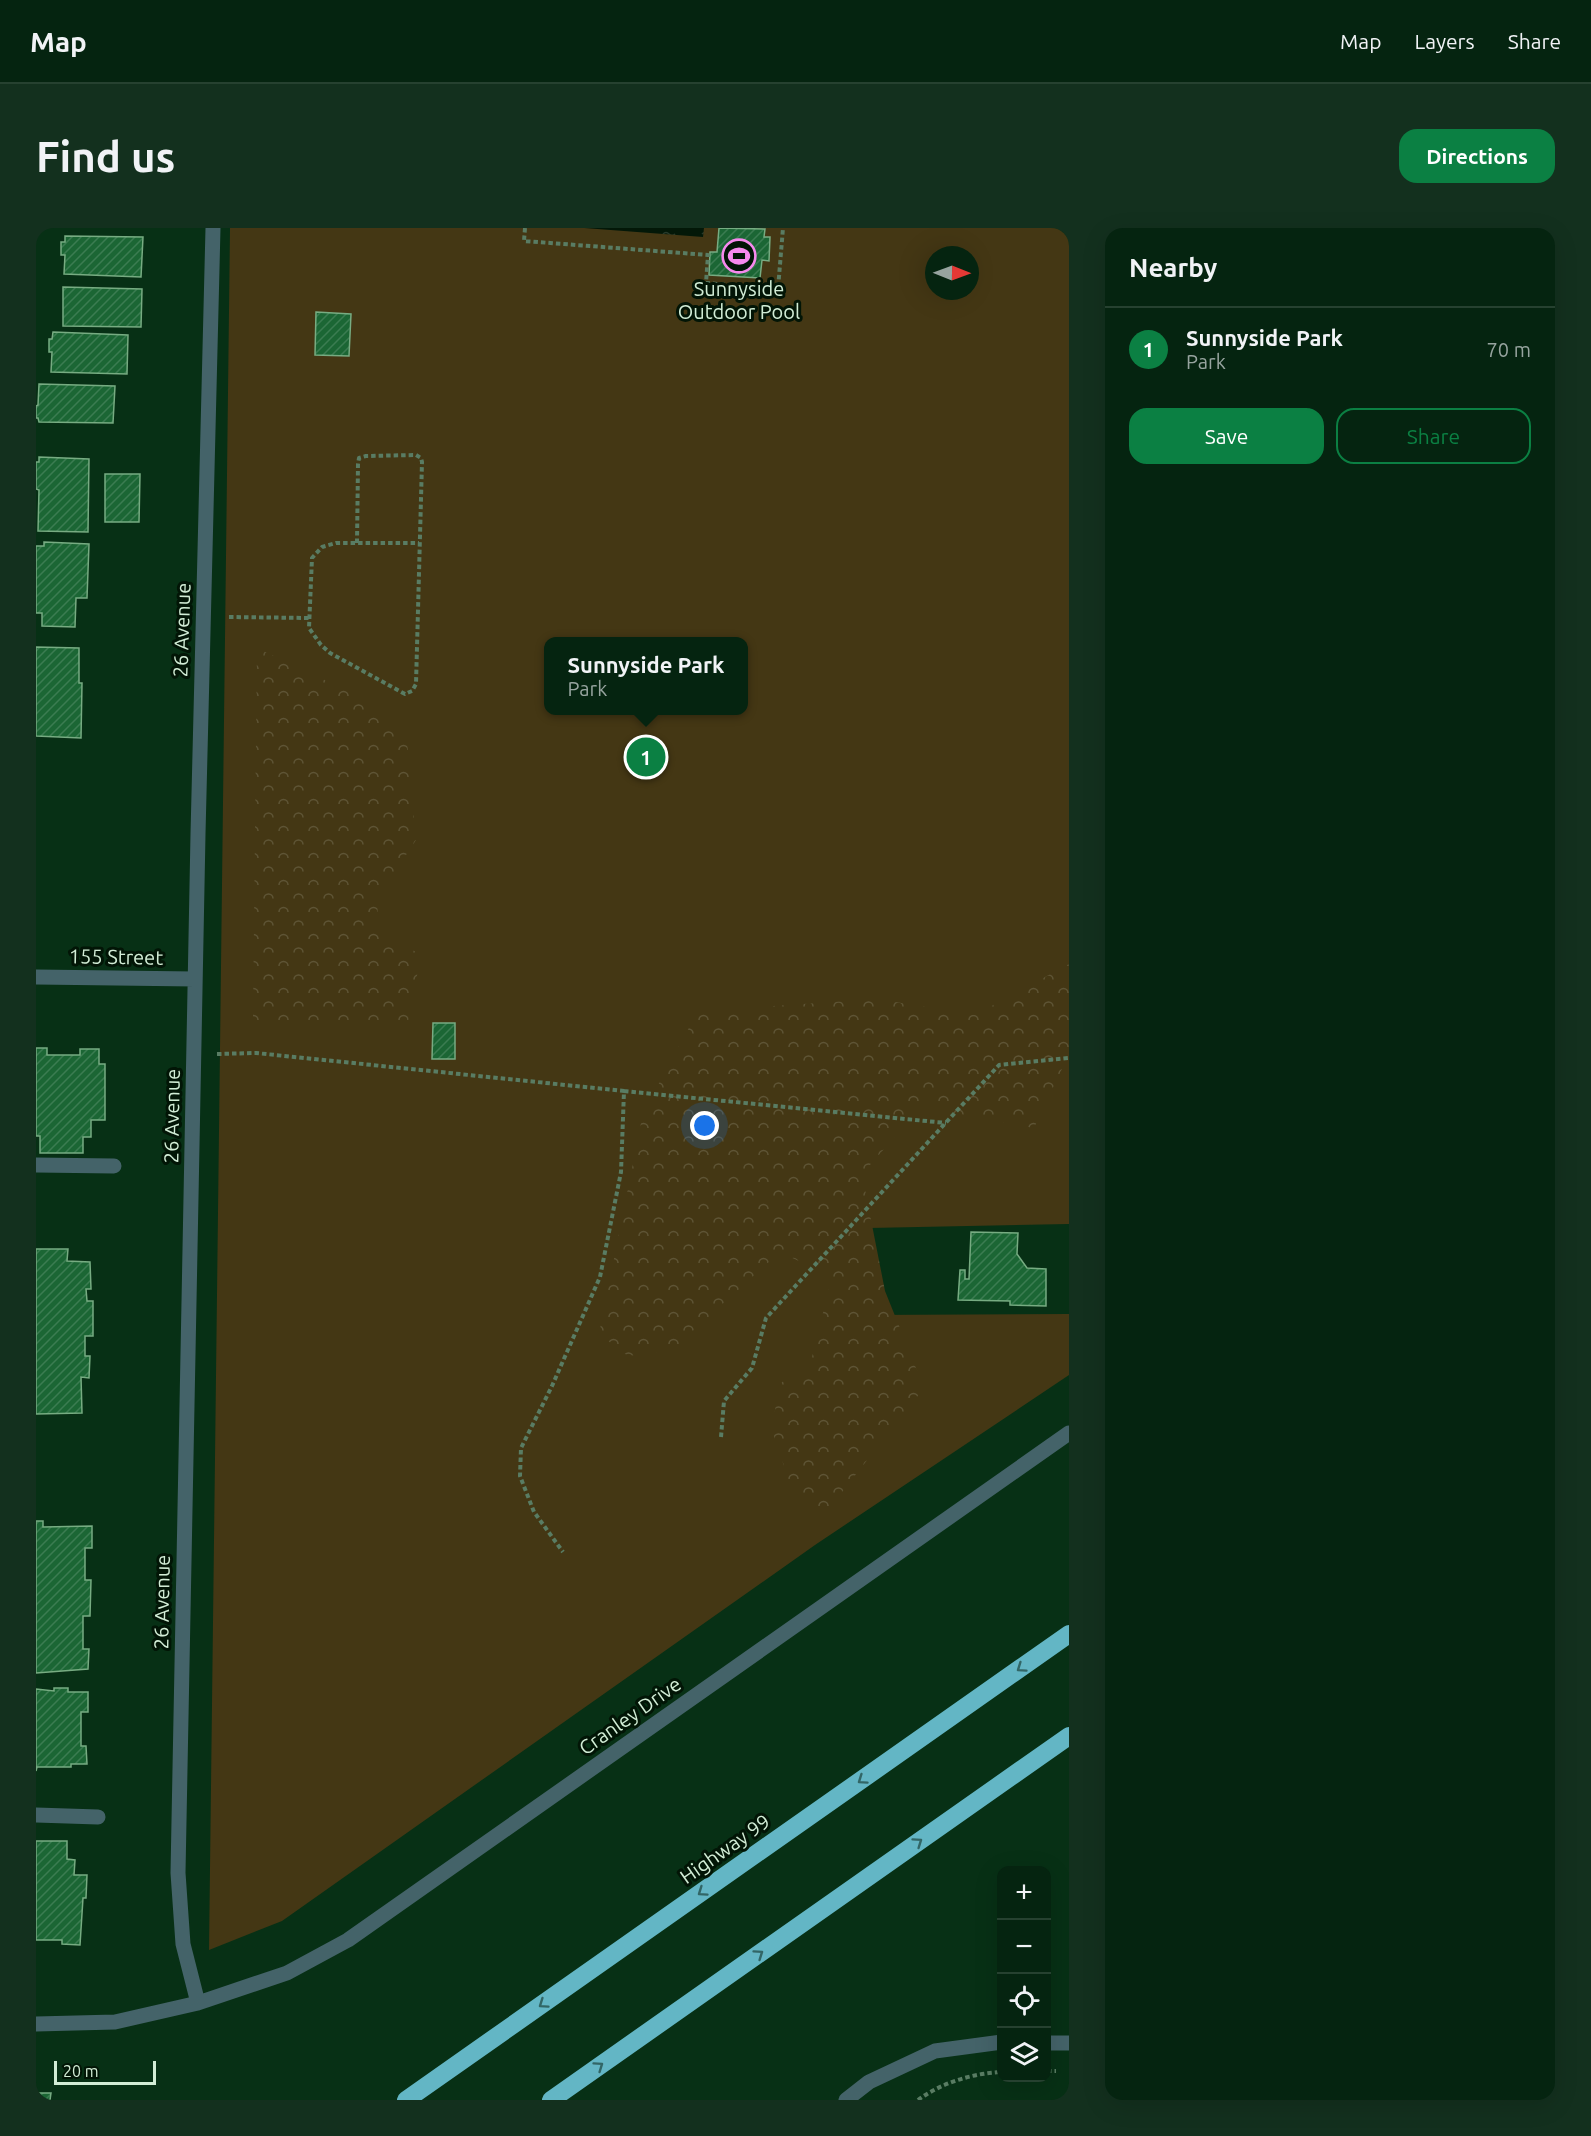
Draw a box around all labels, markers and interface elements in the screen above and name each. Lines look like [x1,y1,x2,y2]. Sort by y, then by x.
text: Map [30,26,87,57]
text: Map [1340,29,1381,53]
text: Layers [1414,29,1475,53]
text: Share [1508,29,1561,53]
button: Directions [1399,129,1555,183]
text: Find us [36,133,175,180]
sports icon: Sunnyside Outdoor Pool [721,238,757,274]
north arrow [925,246,979,300]
text: Nearby [1129,253,1217,282]
place label: Sunnyside Outdoor Pool [678,277,800,323]
text: Sunnyside Park [1186,325,1343,350]
text: 1 [1143,338,1154,361]
text: 70 m [1487,338,1531,361]
text: Park [1186,350,1226,373]
button: Save [1129,408,1324,464]
button: Share [1336,408,1531,464]
street label: 26 Avenue [168,582,195,678]
popup [544,637,748,715]
text: Sunnyside Park [568,652,724,677]
text: Park [568,677,607,700]
pin: 1 [626,734,666,780]
street label: 155 Street [69,944,163,969]
street label: 26 Avenue [159,1069,184,1163]
your location [690,1111,719,1140]
street label: 26 Avenue [149,1555,174,1649]
one-way arrow [1017,1660,1028,1671]
street label: Cranley Drive [574,1672,685,1759]
one-way arrow [857,1773,868,1784]
street label: Highway 99 [675,1809,774,1888]
one-way arrow [911,1838,922,1849]
map controls [997,1866,1051,2082]
button: + [997,1866,1051,1920]
one-way arrow [698,1885,709,1896]
button: − [997,1920,1051,1974]
one-way arrow [752,1950,763,1961]
button: locate [997,1974,1051,2028]
one-way arrow [538,1997,549,2008]
button: layers [997,2028,1051,2082]
scale bar [54,2058,156,2086]
text: 20 m [63,2062,99,2080]
one-way arrow [592,2062,603,2073]

